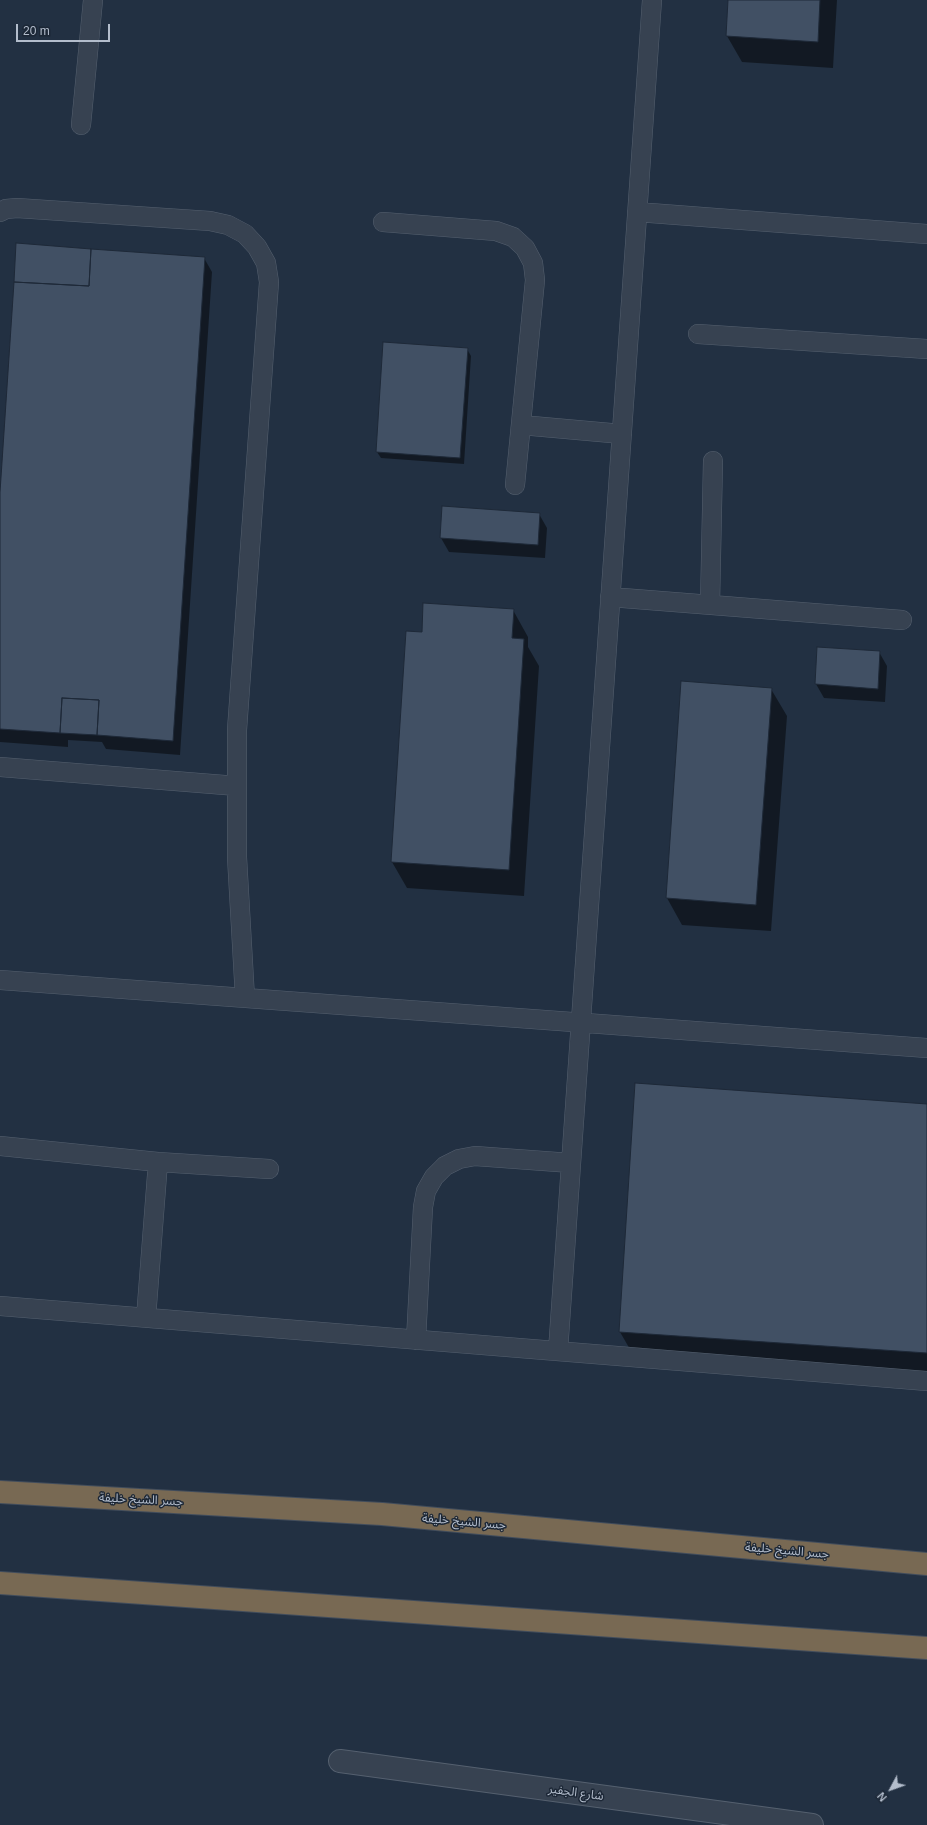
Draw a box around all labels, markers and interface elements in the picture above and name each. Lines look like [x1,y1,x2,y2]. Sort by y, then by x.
scale bar [18,16,112,42]
text: 20 m [23,24,50,38]
street label: جسر الشيخ خليفة [99,1491,183,1509]
street label: جسر الشيخ خليفة [422,1511,506,1533]
street label: جسر الشيخ خليفة [745,1540,829,1562]
north arrow [871,1769,911,1809]
street label: شارع الجفير [548,1782,604,1804]
text: N [875,1790,889,1804]

